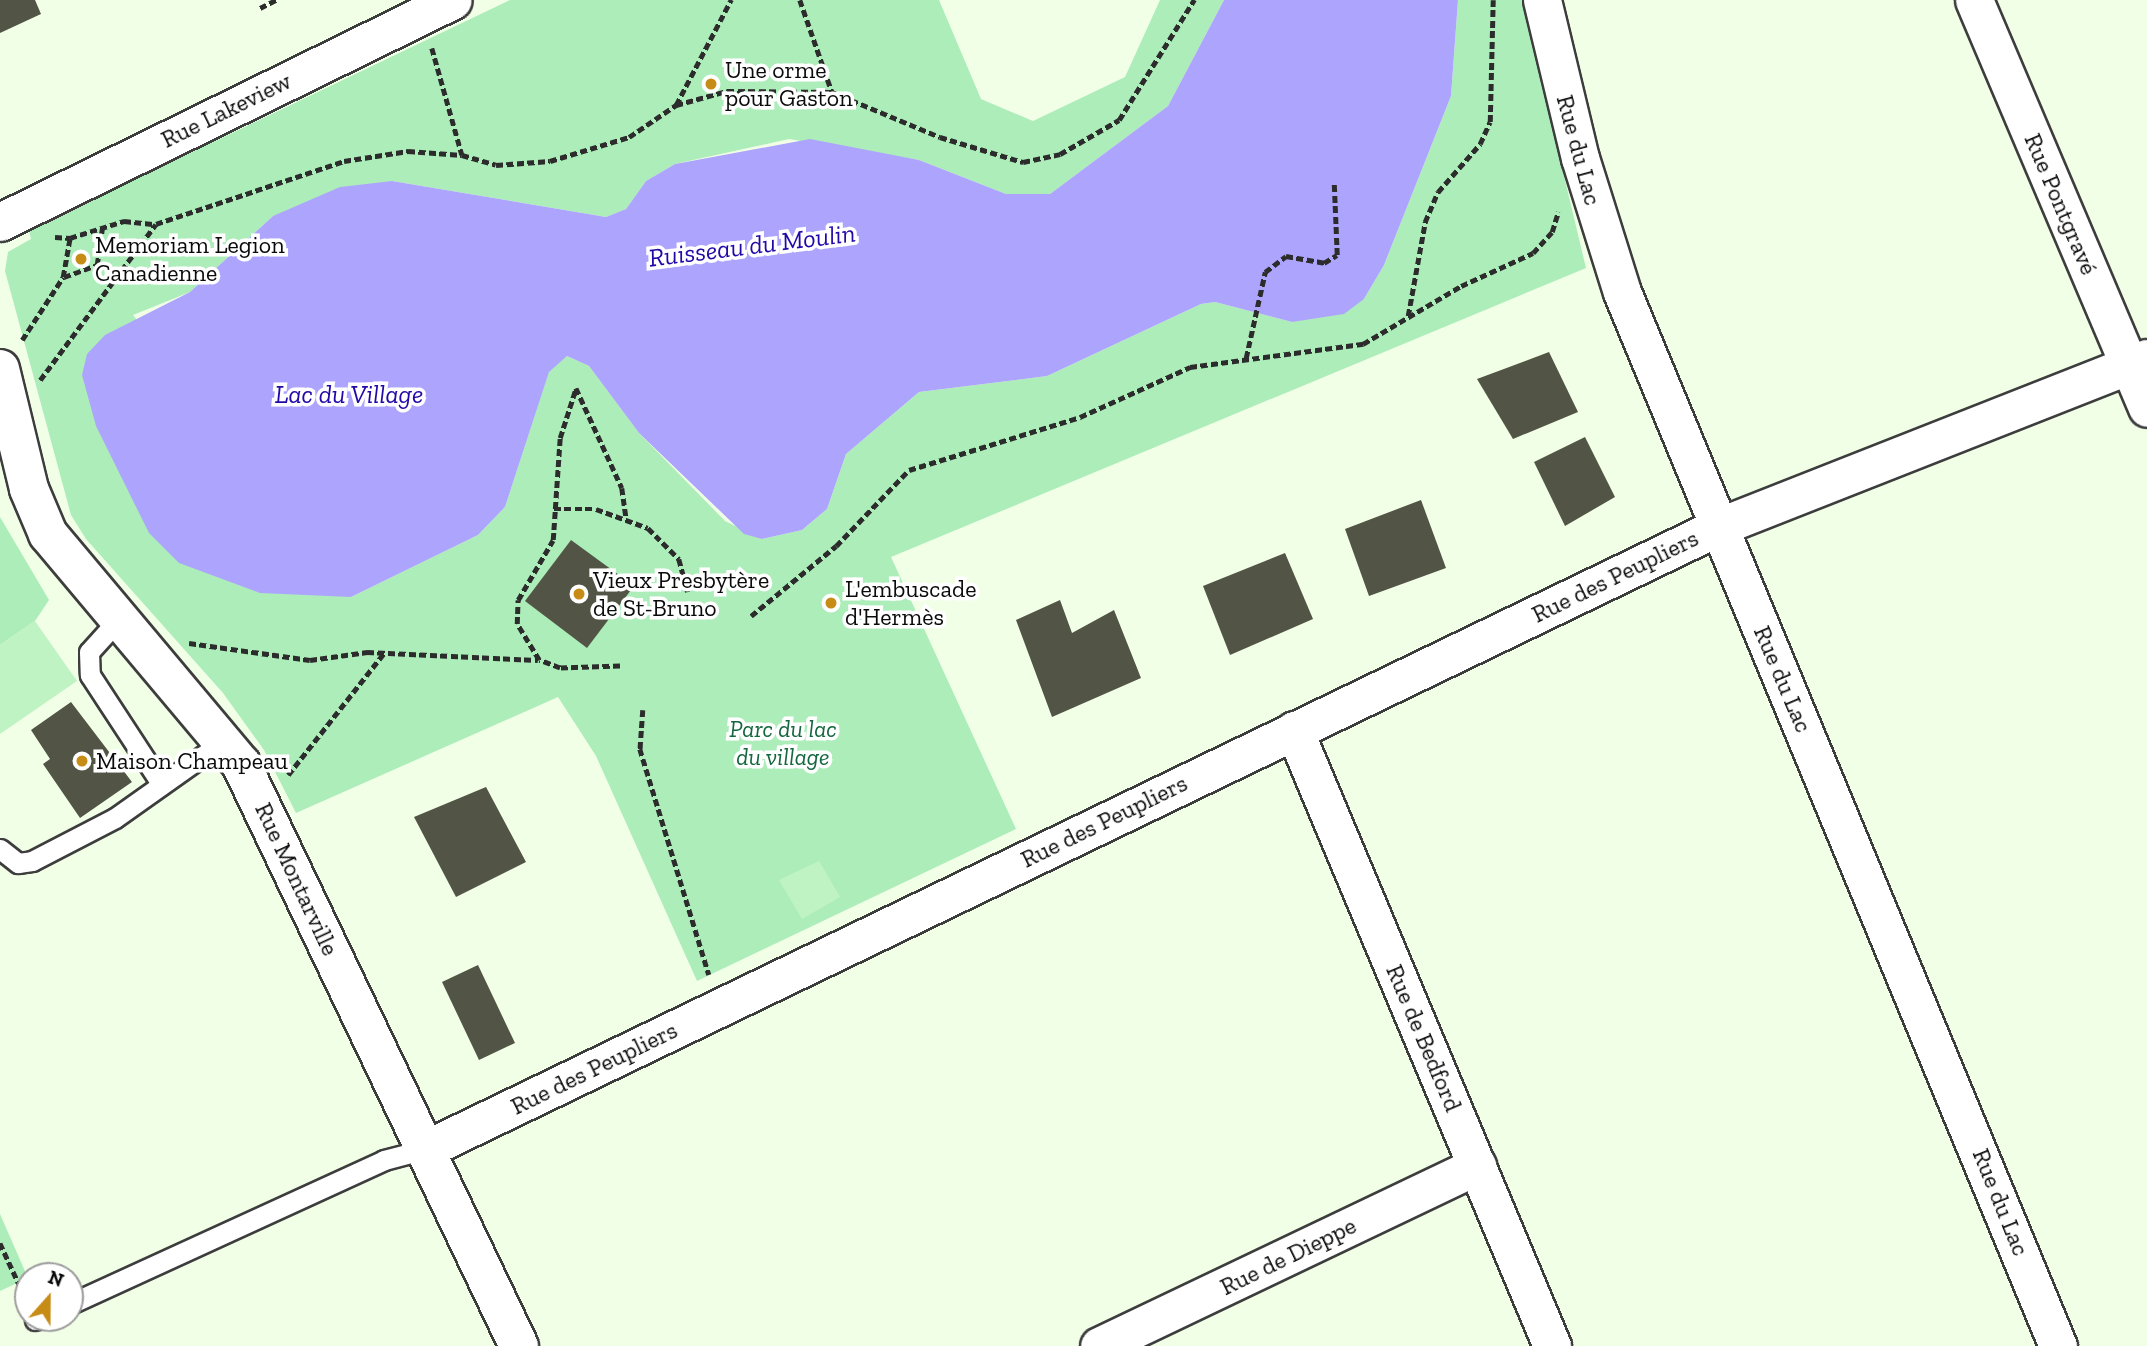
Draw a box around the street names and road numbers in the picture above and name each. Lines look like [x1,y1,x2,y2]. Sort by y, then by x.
street label: Rue Lakeview [156,66,296,154]
street label: Rue du Lac [1550,92,1608,208]
street label: Rue Pontgravé [2018,129,2104,279]
street label: Rue des Peupliers [1527,523,1703,629]
street label: Rue du Lac [1748,621,1818,737]
street label: Rue des Peupliers [1016,768,1192,874]
street label: Rue Montarville [249,798,345,960]
street label: Rue de Bedford [1380,960,1468,1116]
street label: Rue des Peupliers [506,1015,682,1121]
street label: Rue du Lac [1967,1144,2035,1260]
street label: Rue de Dieppe [1215,1211,1361,1301]

